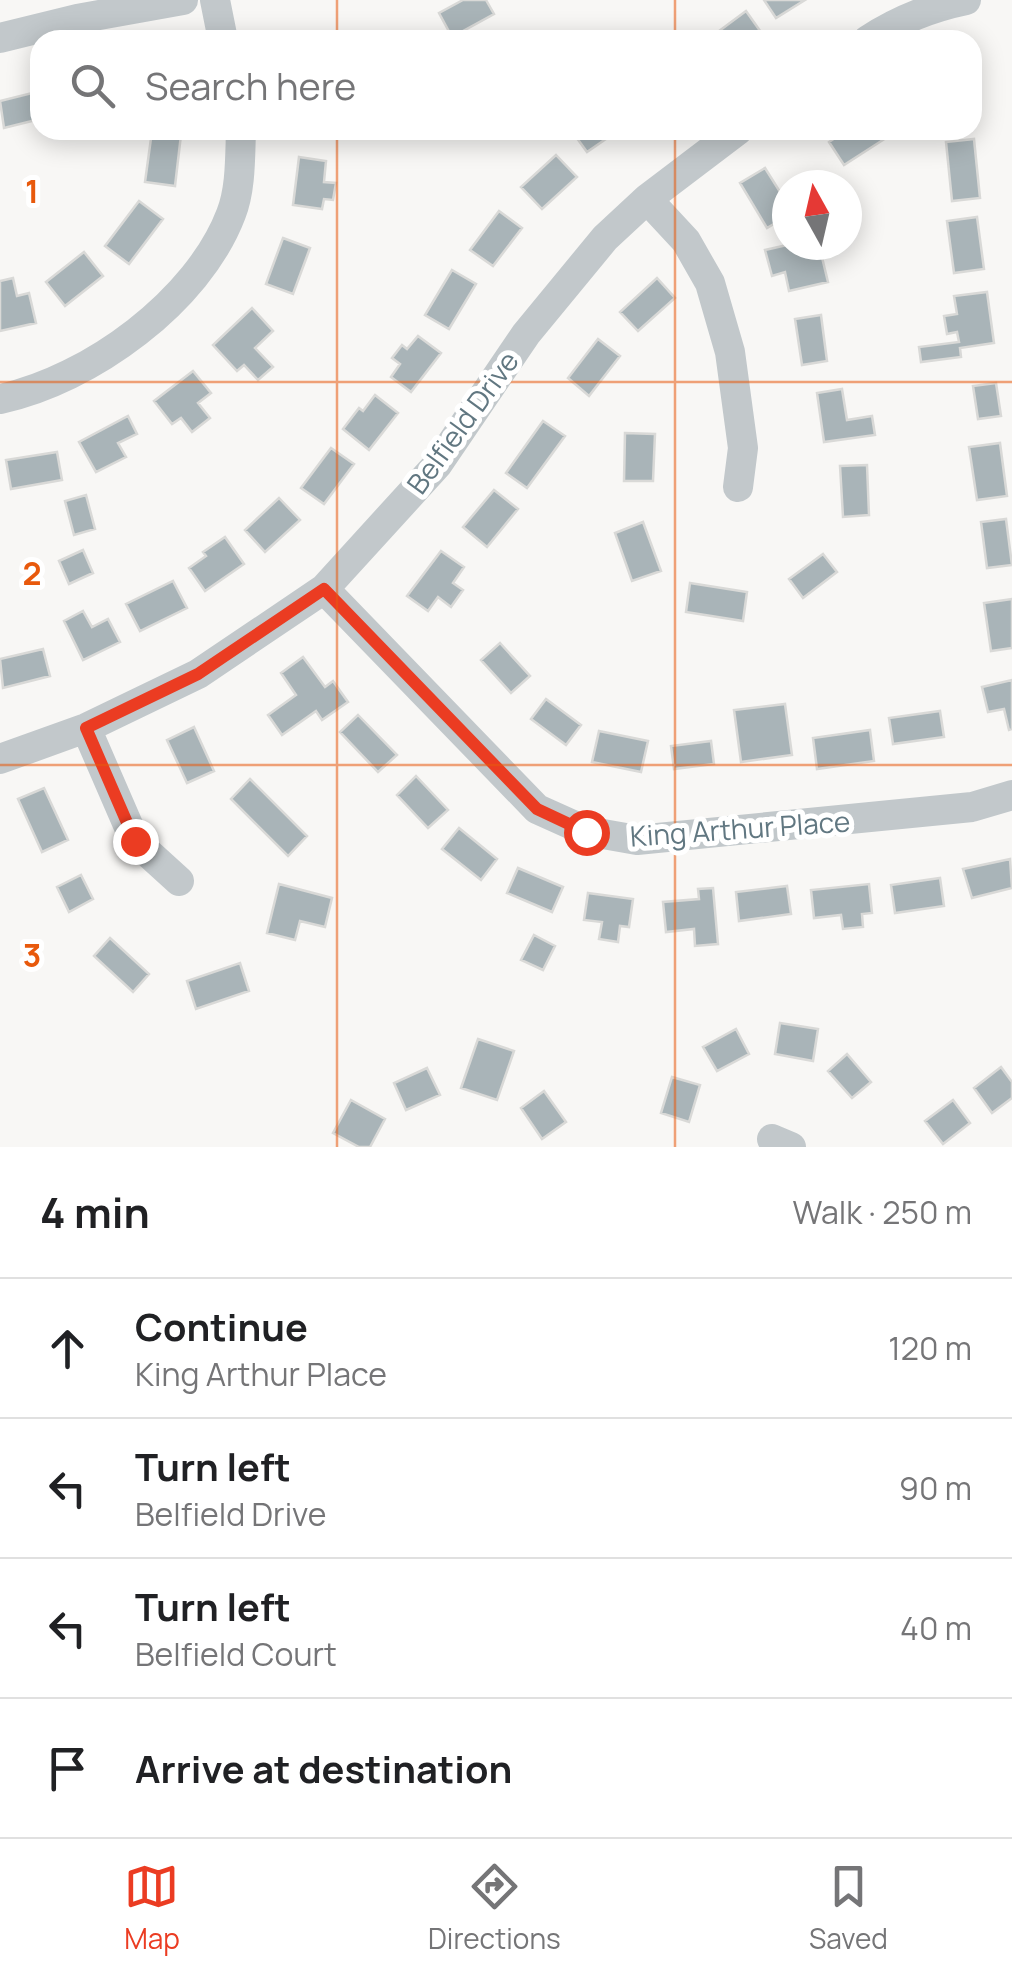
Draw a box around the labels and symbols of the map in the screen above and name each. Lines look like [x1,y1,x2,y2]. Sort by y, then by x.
text: 1 [25,169,39,213]
north arrow [772,170,862,260]
street label: Belfield Drive [397,343,527,501]
text: 2 [22,551,42,595]
street label: King Arthur Place [629,801,851,855]
route start [564,810,610,856]
route end [113,819,159,865]
text: 3 [23,933,41,977]

